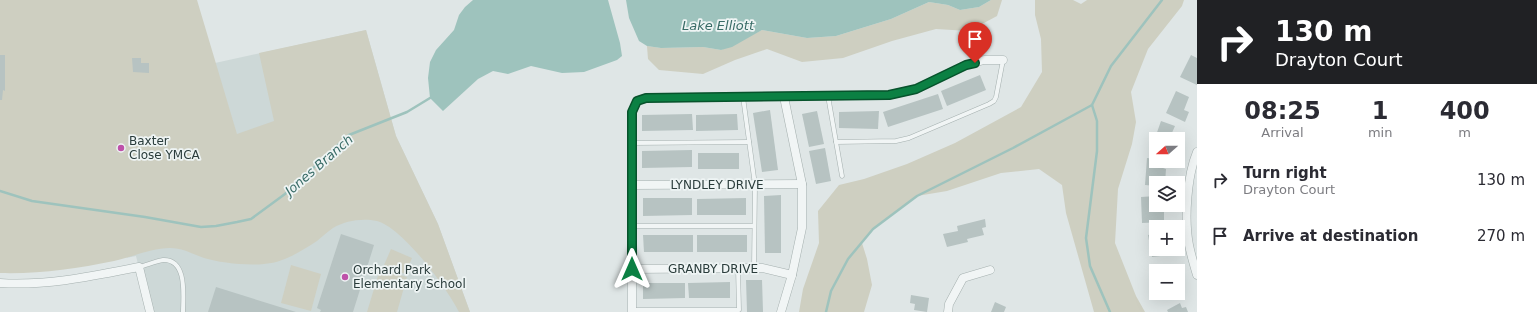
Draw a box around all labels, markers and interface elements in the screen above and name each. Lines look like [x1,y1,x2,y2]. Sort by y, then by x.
text: 130 m [1275,15,1372,48]
icon: right [1209,16,1261,68]
water label: Lake Elliott [682,18,755,33]
pin [958,22,992,63]
icon: arrive [964,28,986,50]
text: Drayton Court [1275,49,1403,70]
text: 08:25 [1244,97,1321,125]
text: 1 [1372,97,1388,125]
text: 400 [1440,97,1490,125]
text: Arrival [1261,125,1304,140]
text: min [1368,125,1392,140]
text: m [1458,125,1471,140]
water label: Jones Branch [280,132,356,200]
north arrow [1149,132,1185,168]
map controls [1149,132,1185,300]
place label: Baxter Close YMCA [129,134,201,162]
marker: Baxter Close YMCA [116,143,126,153]
text: Turn right [1243,164,1327,182]
icon: right [1209,169,1231,191]
text: 130 m [1477,171,1525,189]
button: layers [1149,176,1185,212]
street label: LYNDLEY DRIVE [671,178,763,192]
text: Drayton Court [1243,182,1335,197]
button: + [1149,220,1185,256]
icon: arrive [1209,225,1231,247]
text: Arrive at destination [1243,227,1418,245]
text: 270 m [1477,227,1525,245]
position arrow [611,248,653,290]
street label: GRANBY DRIVE [668,262,758,276]
place label: Orchard Park Elementary School [353,263,466,291]
button: − [1149,264,1185,300]
marker: Orchard Park Elementary School [340,272,350,282]

